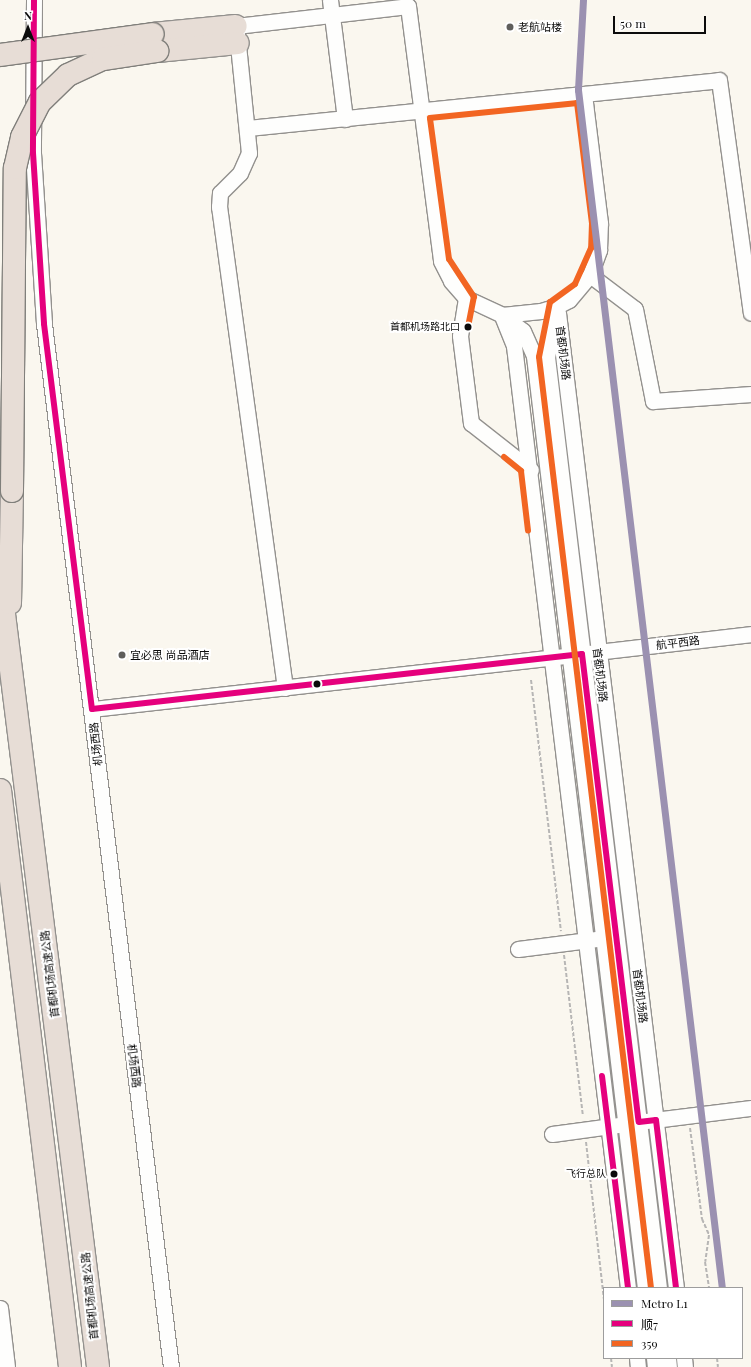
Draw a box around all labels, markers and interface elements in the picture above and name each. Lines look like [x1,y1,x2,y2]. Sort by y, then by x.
north arrow [8,8,48,48]
text: N [24,8,32,23]
scale bar [615,8,708,34]
text: 50 m [620,15,646,31]
place label: 老航站楼 [518,20,562,34]
marker: 老航站楼 [505,22,515,32]
place label: 首都机场路北口 [390,321,460,333]
marker: 首都机场路北口 [463,322,473,332]
street label: 首都机场路 [553,325,573,381]
street label: 航平西路 [655,634,701,652]
street label: 首都机场路 [590,647,610,703]
place label: 宜必思 尚品酒店 [130,648,210,662]
marker: 宜必思 尚品酒店 [117,650,127,660]
unlabelled marker [312,679,322,689]
street label: 机场西路 [87,721,105,767]
street label: 首都机场高速公路 [38,930,62,1018]
street label: 首都机场路 [630,968,650,1024]
street label: 机场西路 [125,1043,143,1089]
place label: 飞行总队 [566,1168,606,1180]
marker: 飞行总队 [609,1169,619,1179]
street label: 首都机场高速公路 [79,1252,101,1340]
legend [603,1287,743,1359]
text: Metro L1 [641,1295,688,1311]
text: 顺7 [641,1316,658,1332]
text: 359 [641,1335,658,1351]

